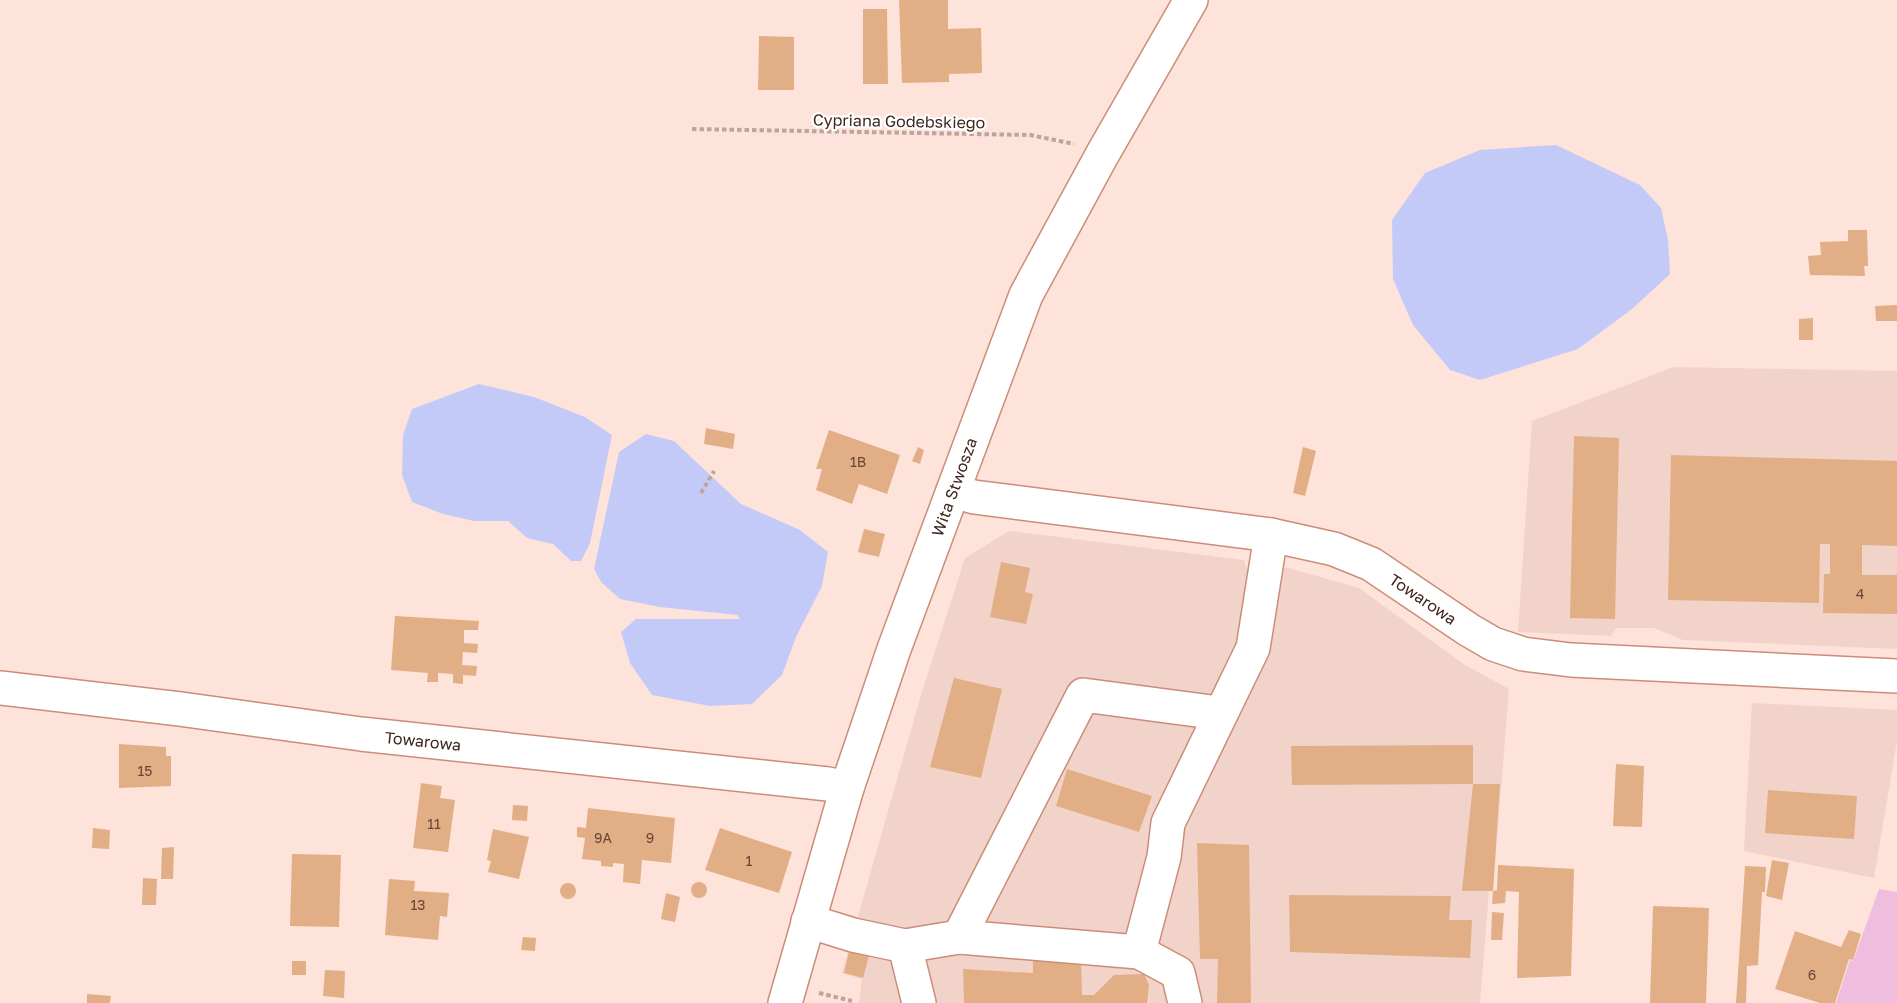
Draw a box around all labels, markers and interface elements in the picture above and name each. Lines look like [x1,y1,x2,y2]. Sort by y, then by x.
street label: Cypriana Godebskiego [813,109,985,133]
street label: Wita Stwosza [927,435,981,539]
house number: 1B [850,453,866,470]
street label: Towarowa [1386,569,1460,629]
house number: 4 [1856,585,1864,602]
street label: Towarowa [384,727,462,755]
house number: 15 [138,762,152,779]
house number: 11 [427,815,441,832]
house number: 9A [594,829,613,846]
house number: 9 [646,829,654,846]
house number: 1 [746,852,753,869]
house number: 13 [411,896,425,913]
house number: 6 [1808,966,1816,983]

